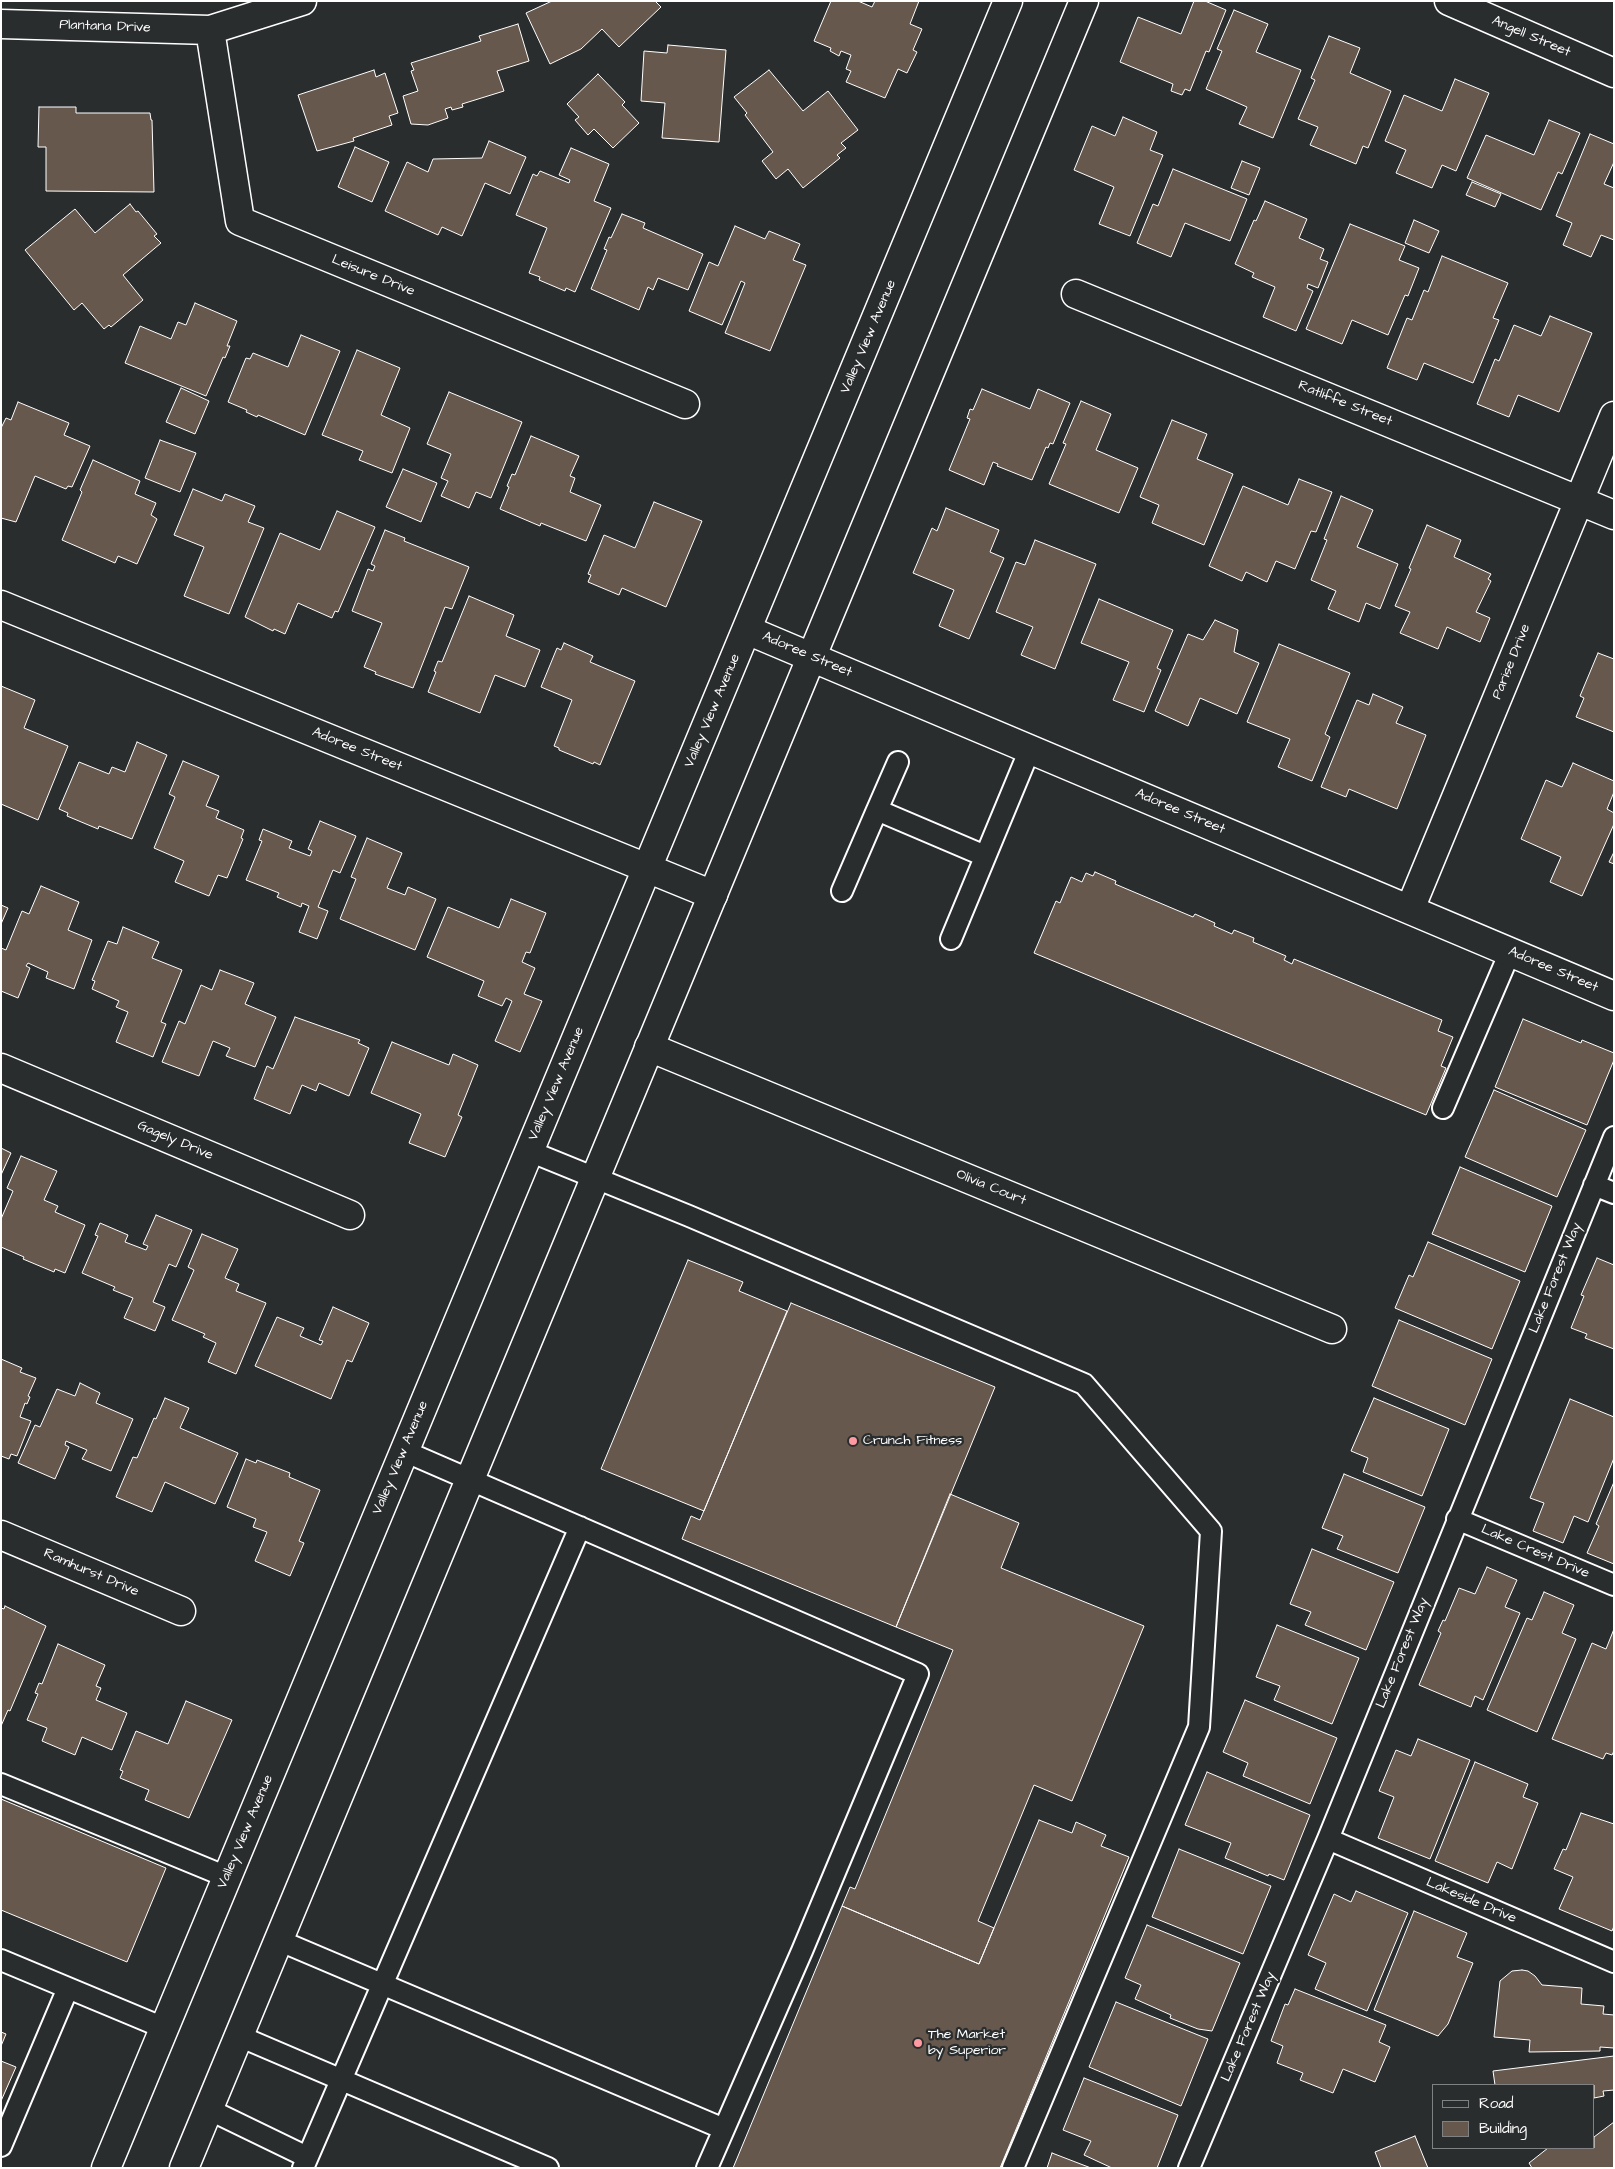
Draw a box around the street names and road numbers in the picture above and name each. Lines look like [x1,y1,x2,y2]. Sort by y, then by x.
street label: Angell Street [1489,13,1573,61]
street label: Plantana Drive [59,17,151,37]
street label: Leisure Drive [329,252,417,300]
street label: Valley View Avenue [837,278,901,396]
street label: Ratliffe Street [1295,377,1395,431]
street label: Parise Drive [1489,622,1535,702]
street label: Adoree Street [760,629,854,681]
street label: Valley View Avenue [681,652,745,770]
street label: Adoree Street [309,724,405,776]
street label: Adoree Street [1133,786,1227,838]
street label: Adoree Street [1506,944,1600,996]
street label: Valley View Avenue [525,1025,589,1143]
street label: Gagely Drive [135,1117,215,1165]
street label: Olivia Court [954,1166,1028,1210]
street label: Lake Forest Way [1526,1220,1586,1336]
street label: Valley View Avenue [369,1399,433,1517]
street label: Lake Crest Drive [1478,1522,1592,1582]
street label: Ramhurst Drive [41,1545,141,1601]
street label: Lake Forest Way [1373,1595,1433,1711]
street label: Valley View Avenue [214,1773,278,1891]
street label: Lakeside Drive [1423,1874,1519,1928]
street label: Lake Forest Way [1218,1970,1280,2084]

